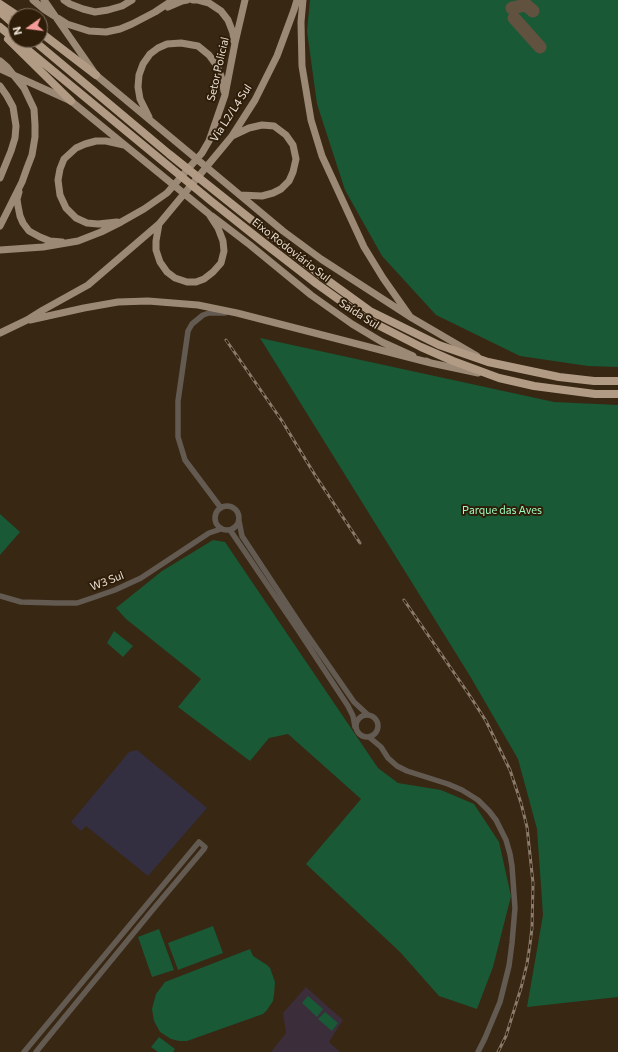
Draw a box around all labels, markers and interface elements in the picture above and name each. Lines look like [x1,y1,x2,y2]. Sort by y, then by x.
north arrow [8,8,48,48]
text: N [10,25,24,36]
street label: Setor Policial [204,36,232,102]
street label: Via L2/L4 Sul [208,82,254,144]
street label: Eixo Rodoviário Sul [249,215,333,285]
street label: Saída Sul [337,296,381,332]
park label: Parque das Aves [462,503,542,517]
street label: W3 Sul [88,569,126,593]

